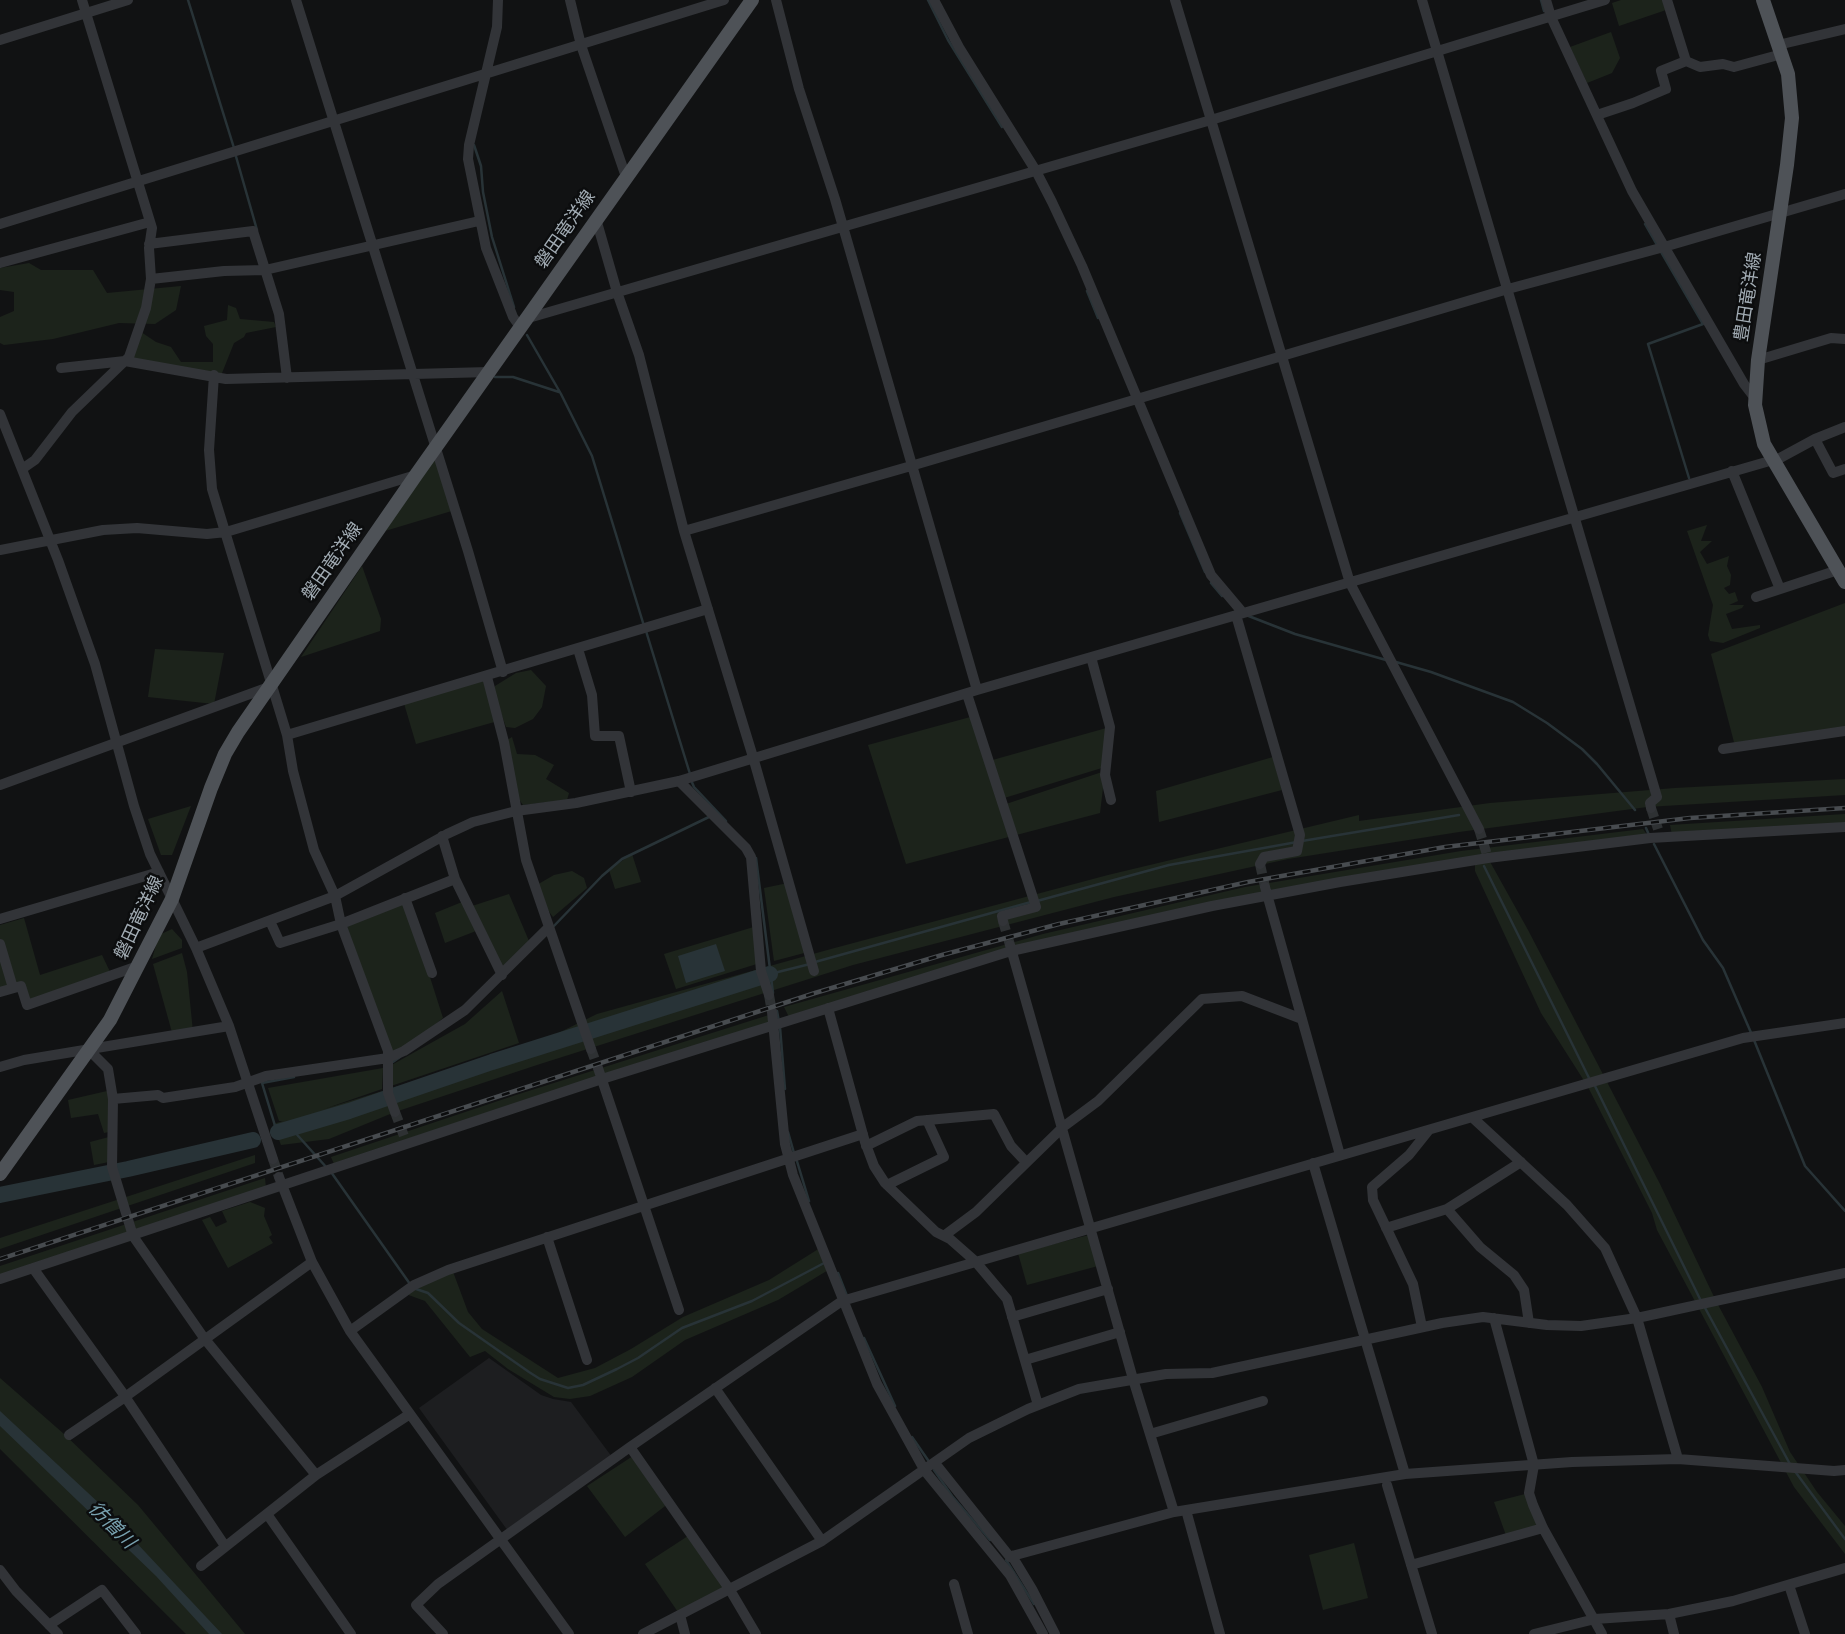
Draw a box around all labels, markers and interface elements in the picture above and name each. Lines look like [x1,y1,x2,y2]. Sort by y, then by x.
street label: 磐田竜洋線 [531,187,601,273]
street label: 豊田竜洋線 [1731,251,1767,343]
street label: 磐田竜洋線 [298,519,368,605]
street label: 磐田竜洋線 [111,873,169,963]
water label: 彷僧川 [83,1498,139,1554]

